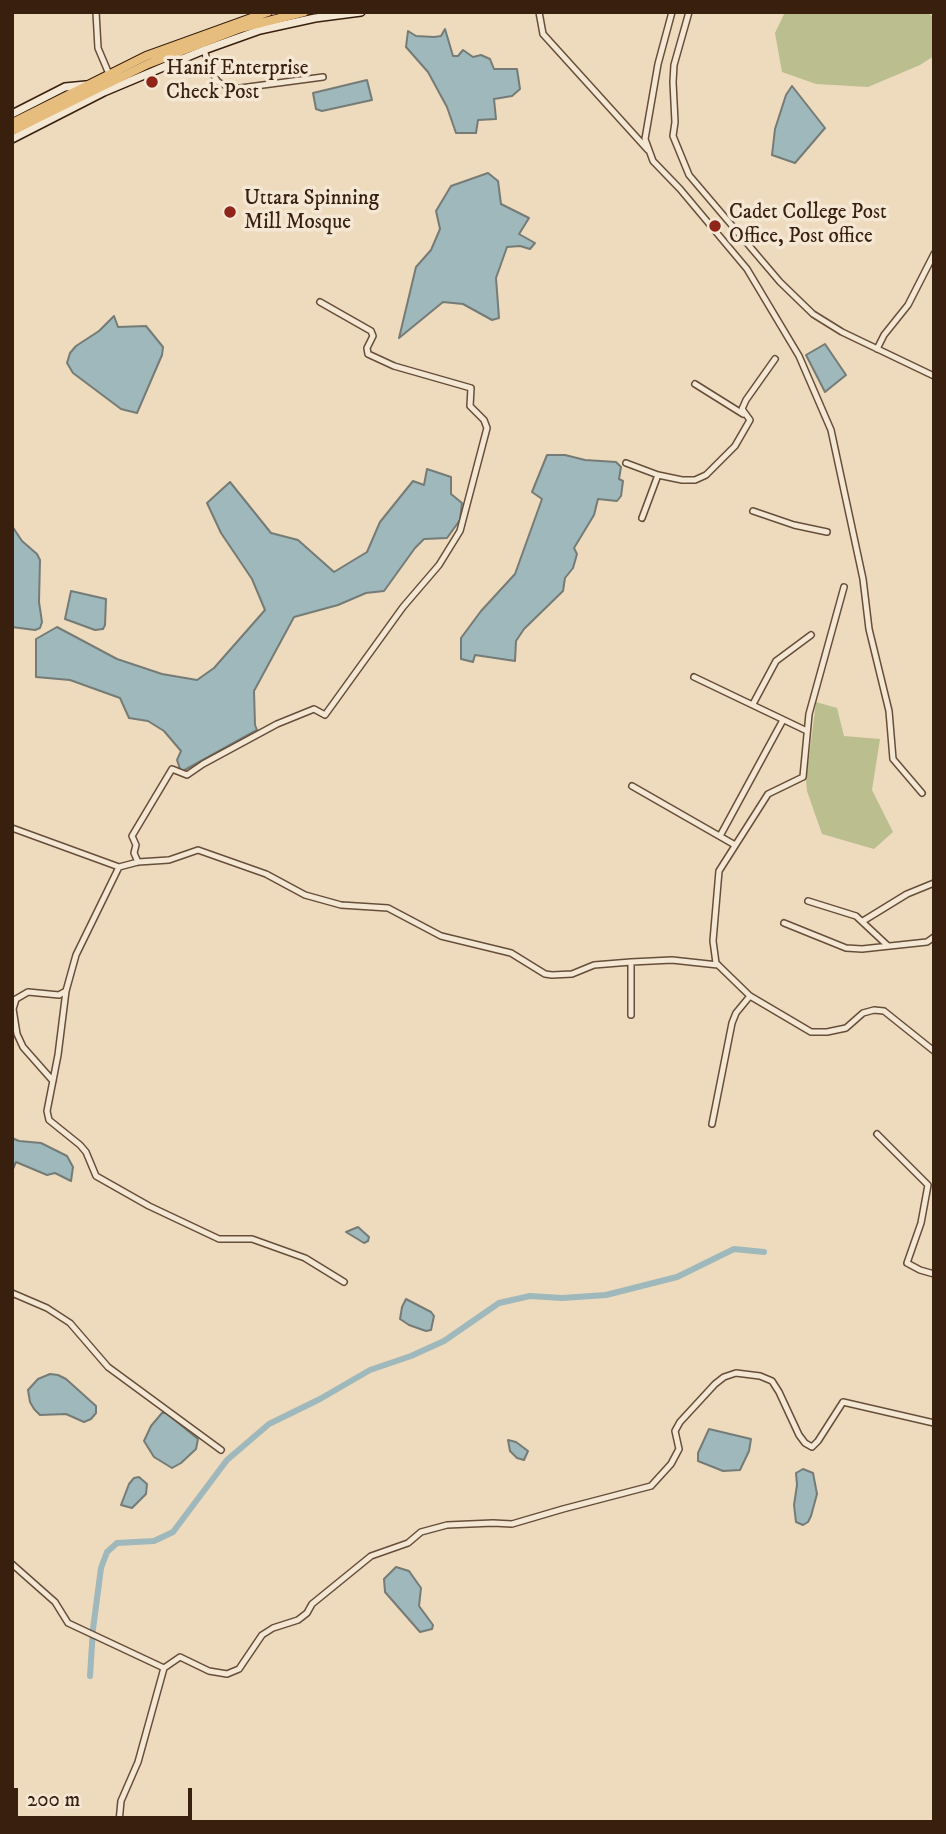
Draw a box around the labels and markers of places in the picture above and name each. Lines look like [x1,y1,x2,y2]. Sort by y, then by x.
place label: Hanif Enterprise Check Post [166,57,308,107]
marker: Hanif Enterprise Check Post [144,74,160,90]
place label: Uttara Spinning Mill Mosque [244,187,379,237]
place label: Cadet College Post Office, Post office [729,201,887,251]
marker: Uttara Spinning Mill Mosque [222,204,238,220]
marker: Cadet College Post Office, Post office [707,218,723,234]

